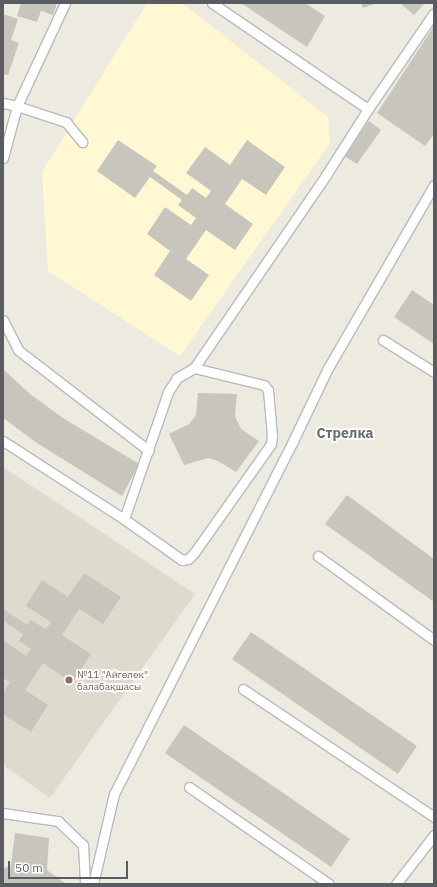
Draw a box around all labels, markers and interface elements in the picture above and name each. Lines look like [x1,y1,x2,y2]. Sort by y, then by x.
district label: Стрелка [316,425,374,441]
place label: №11 "Айгөлек" балабақшасы [77,668,148,692]
marker: №11 "Айгөлек" балабақшасы [64,675,74,685]
scale bar [10,853,130,879]
text: 50 m [15,860,43,875]

